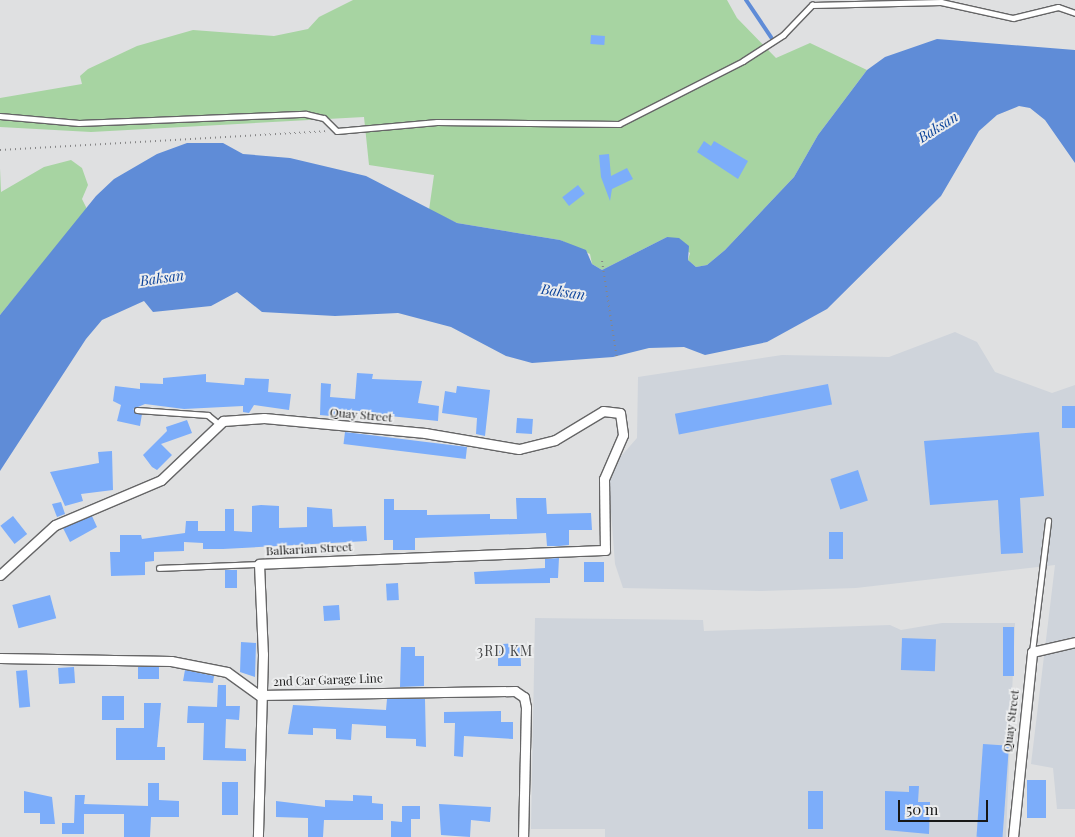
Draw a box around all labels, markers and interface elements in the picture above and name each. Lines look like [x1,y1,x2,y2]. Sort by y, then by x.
water label: Baksan [915,108,961,146]
water label: Baksan [139,267,185,289]
water label: Baksan [540,281,586,303]
street label: Quay Street [329,405,393,425]
street label: Balkarian Street [265,540,353,558]
district label: 3RD KM [476,643,534,659]
street label: 2nd Car Garage Line [273,671,383,689]
street label: Quay Street [1000,689,1022,753]
scale bar [900,790,990,822]
text: 50 m [906,799,938,819]

